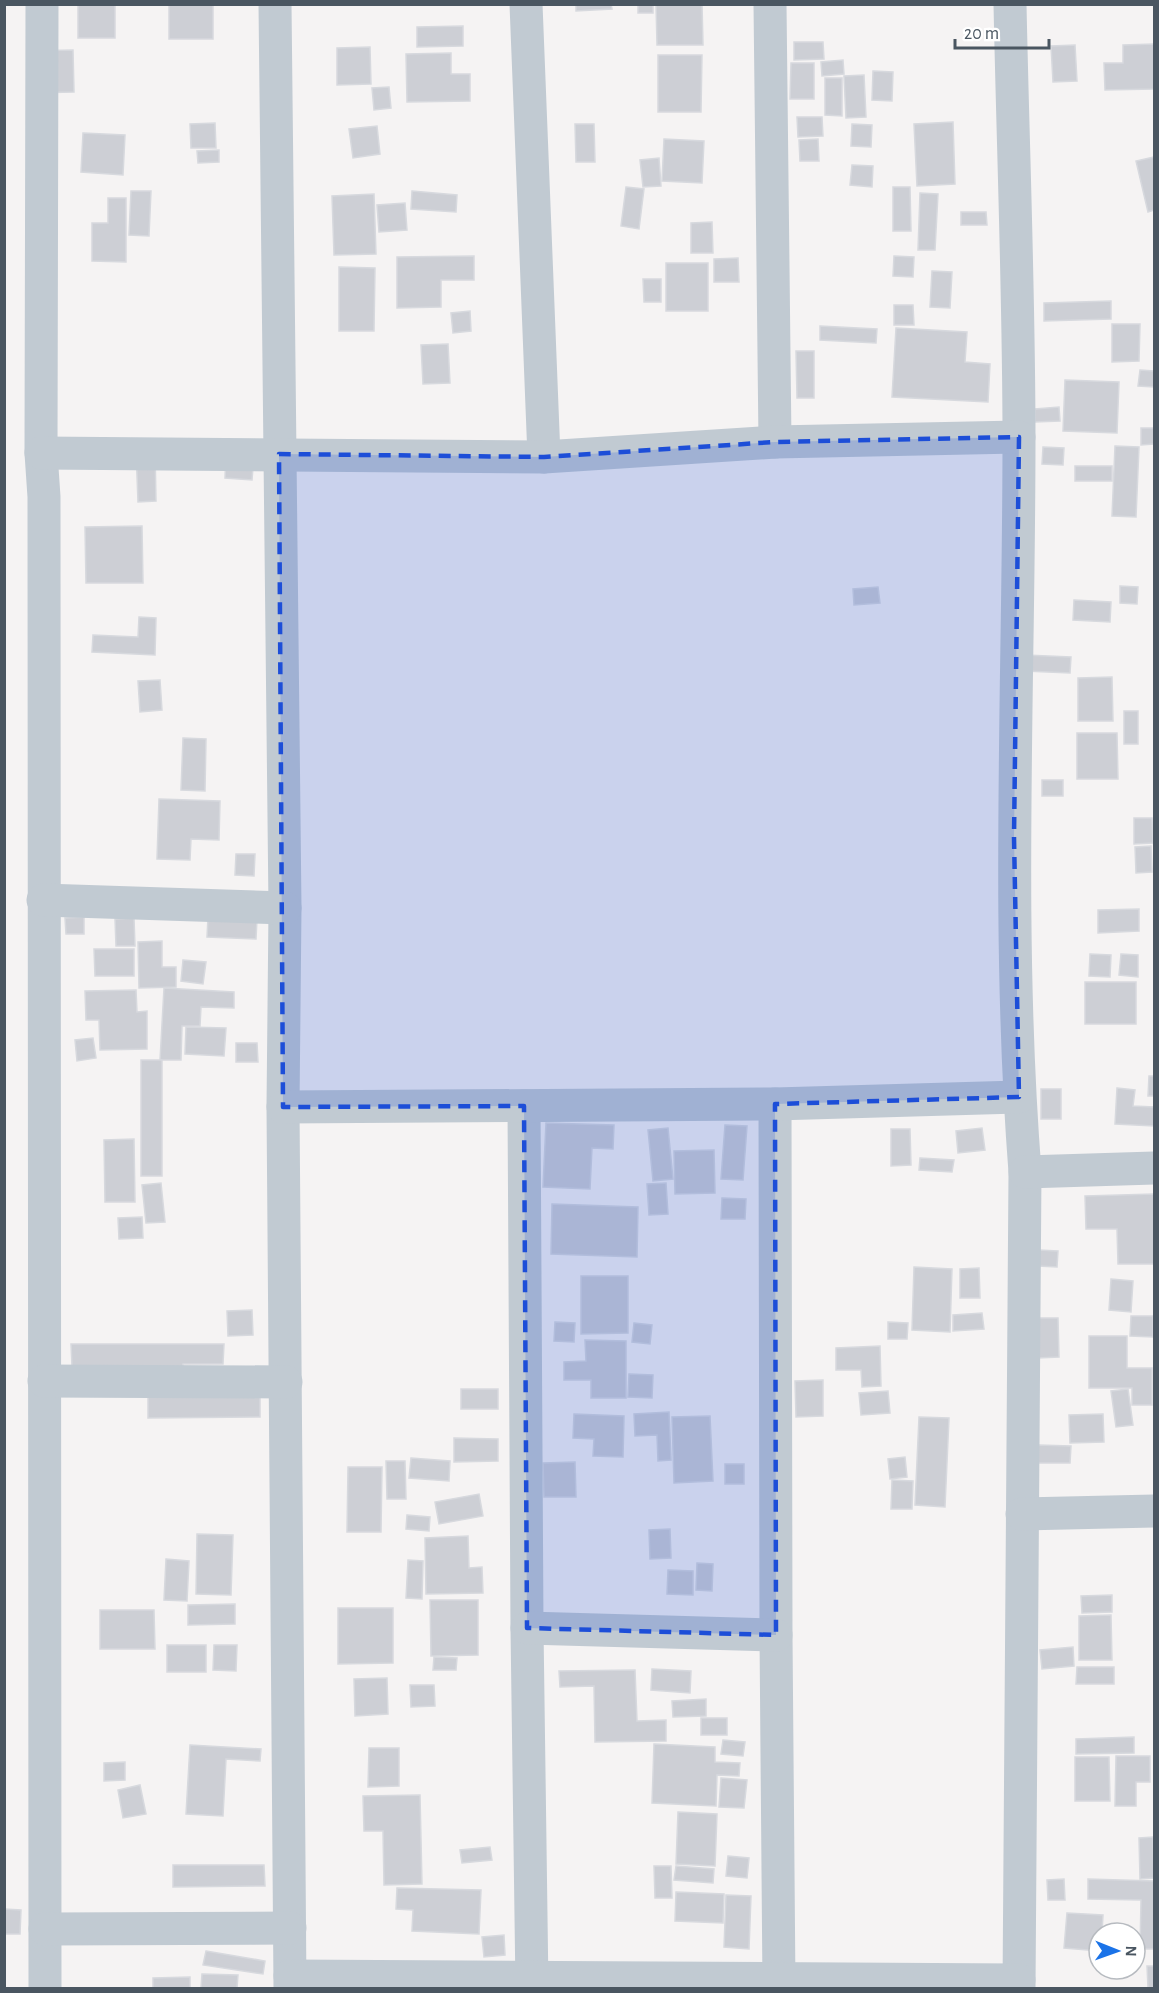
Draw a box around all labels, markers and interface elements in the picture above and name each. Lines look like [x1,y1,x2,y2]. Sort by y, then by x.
scale bar [955,12,1050,50]
text: 20 m [964,25,999,43]
north arrow [1087,1921,1147,1981]
text: N [1123,1946,1139,1957]

